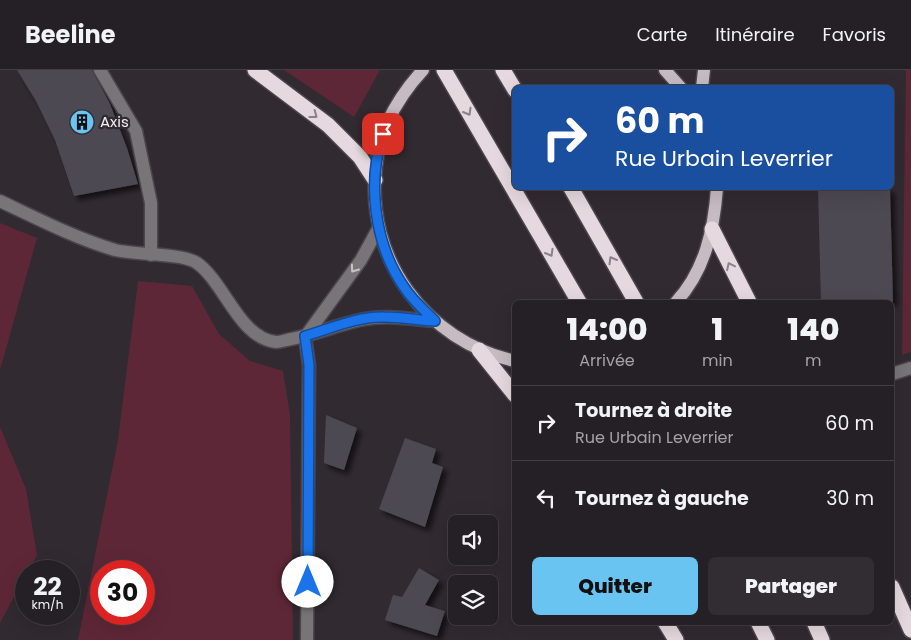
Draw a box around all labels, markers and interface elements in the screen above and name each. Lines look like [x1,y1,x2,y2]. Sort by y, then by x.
text: Beeline [25,18,116,51]
text: Carte [637,22,687,47]
text: Itinéraire [715,22,795,47]
text: Favoris [823,22,886,47]
text: 60 m [615,96,705,145]
icon: right [532,105,597,170]
one-way arrow [462,107,472,116]
building icon: Axis [69,109,95,135]
one-way arrow [308,109,318,118]
place label: Axis [100,111,129,132]
pin [362,113,404,155]
icon: arrive [369,120,397,148]
text: Rue Urbain Leverrier [615,143,833,174]
one-way arrow [543,247,553,256]
one-way arrow [608,257,618,266]
one-way arrow [726,262,736,271]
one-way arrow [351,263,360,273]
text: 14:00 [567,308,647,351]
text: 1 [712,308,723,351]
text: 140 [787,308,839,351]
text: Arrivée [579,349,635,372]
text: min [702,349,733,372]
text: m [805,349,822,372]
text: Tournez à droite [575,397,732,424]
icon: right [532,409,560,437]
text: 60 m [825,410,874,437]
text: Rue Urbain Leverrier [575,426,734,449]
icon: left [532,484,560,512]
text: Tournez à gauche [575,485,749,512]
text: 30 m [826,485,874,512]
map controls [448,515,498,625]
button: sound [448,515,498,565]
position arrow [281,555,333,607]
button: Quitter [532,557,698,615]
button: Partager [708,557,874,615]
speed limit sign: 30 [90,560,155,625]
text: 22 [33,569,62,604]
button: layers [448,575,498,625]
text: km/h [32,596,63,613]

